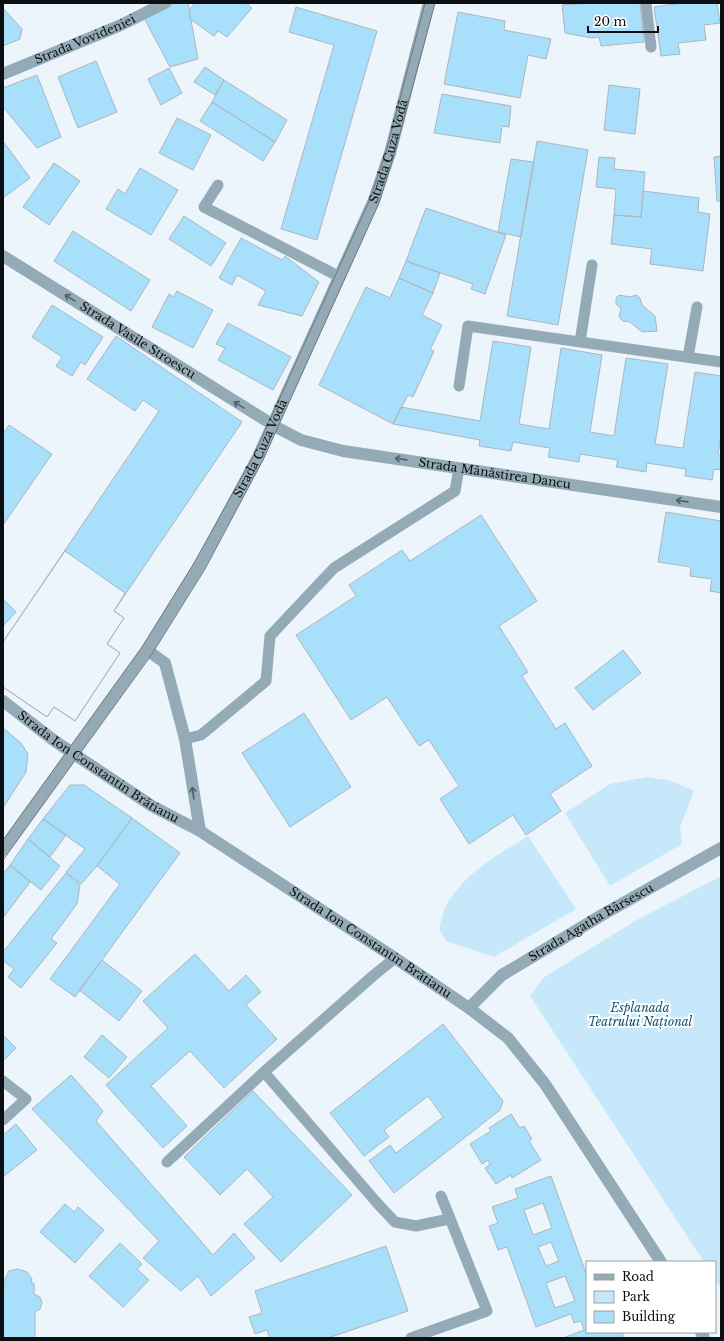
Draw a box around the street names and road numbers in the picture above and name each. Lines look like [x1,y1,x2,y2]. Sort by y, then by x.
street label: Strada Vovideniei [32,11,138,67]
street label: Strada Cuza Vodă [365,97,411,205]
street label: Strada Vasile Stroescu [78,298,199,382]
street label: Strada Cuza Vodă [230,396,290,500]
street label: Strada Mănăstirea Dancu [417,454,572,492]
street label: Strada Ion Constantin Brătianu [15,707,182,826]
street label: Strada Agatha Bârsescu [526,880,656,964]
street label: Strada Ion Constantin Brătianu [287,883,455,1001]

